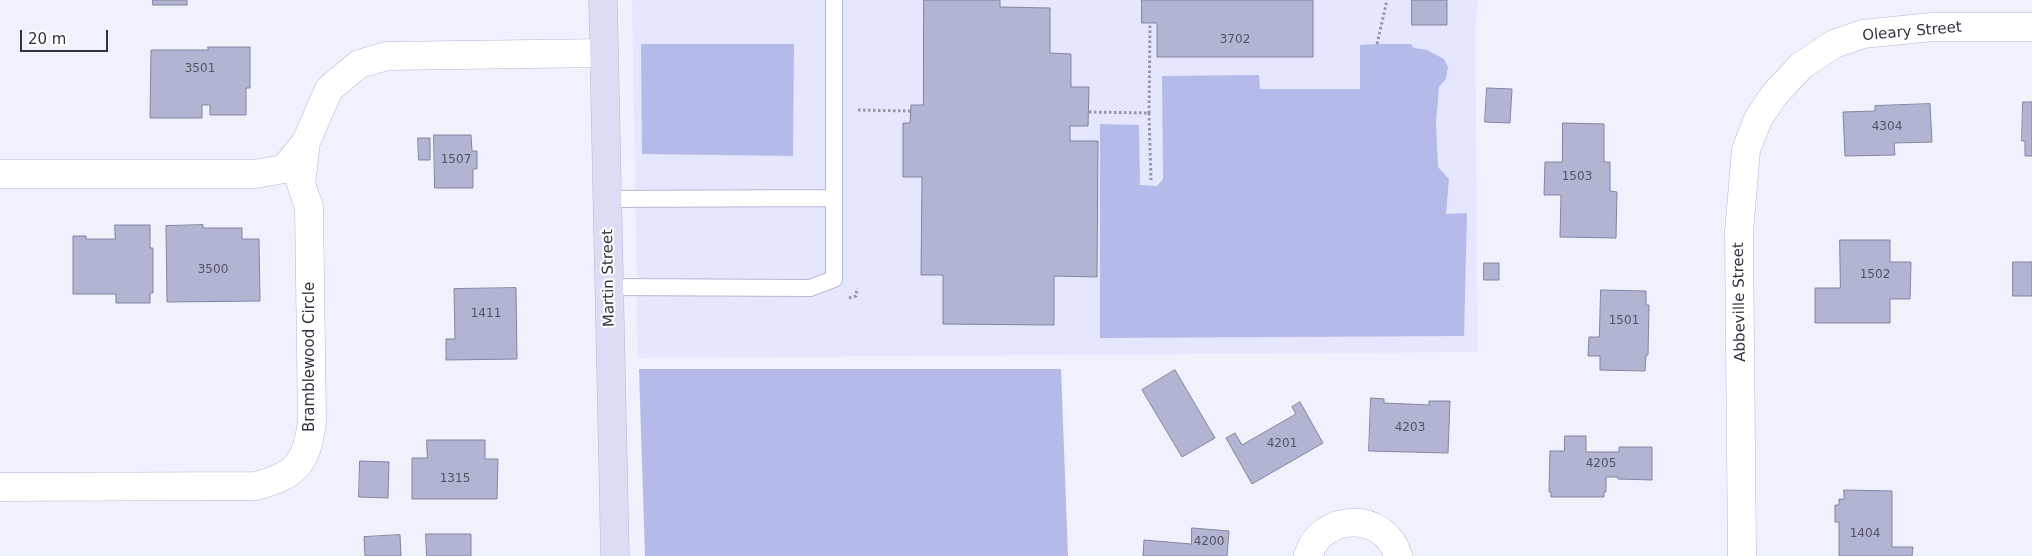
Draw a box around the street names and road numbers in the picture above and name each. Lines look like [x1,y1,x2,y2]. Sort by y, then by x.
street label: Oleary Street [1862,19,1962,45]
street label: Martin Street [599,229,619,327]
street label: Abbeville Street [1730,242,1750,362]
street label: Bramblewood Circle [301,282,319,432]

